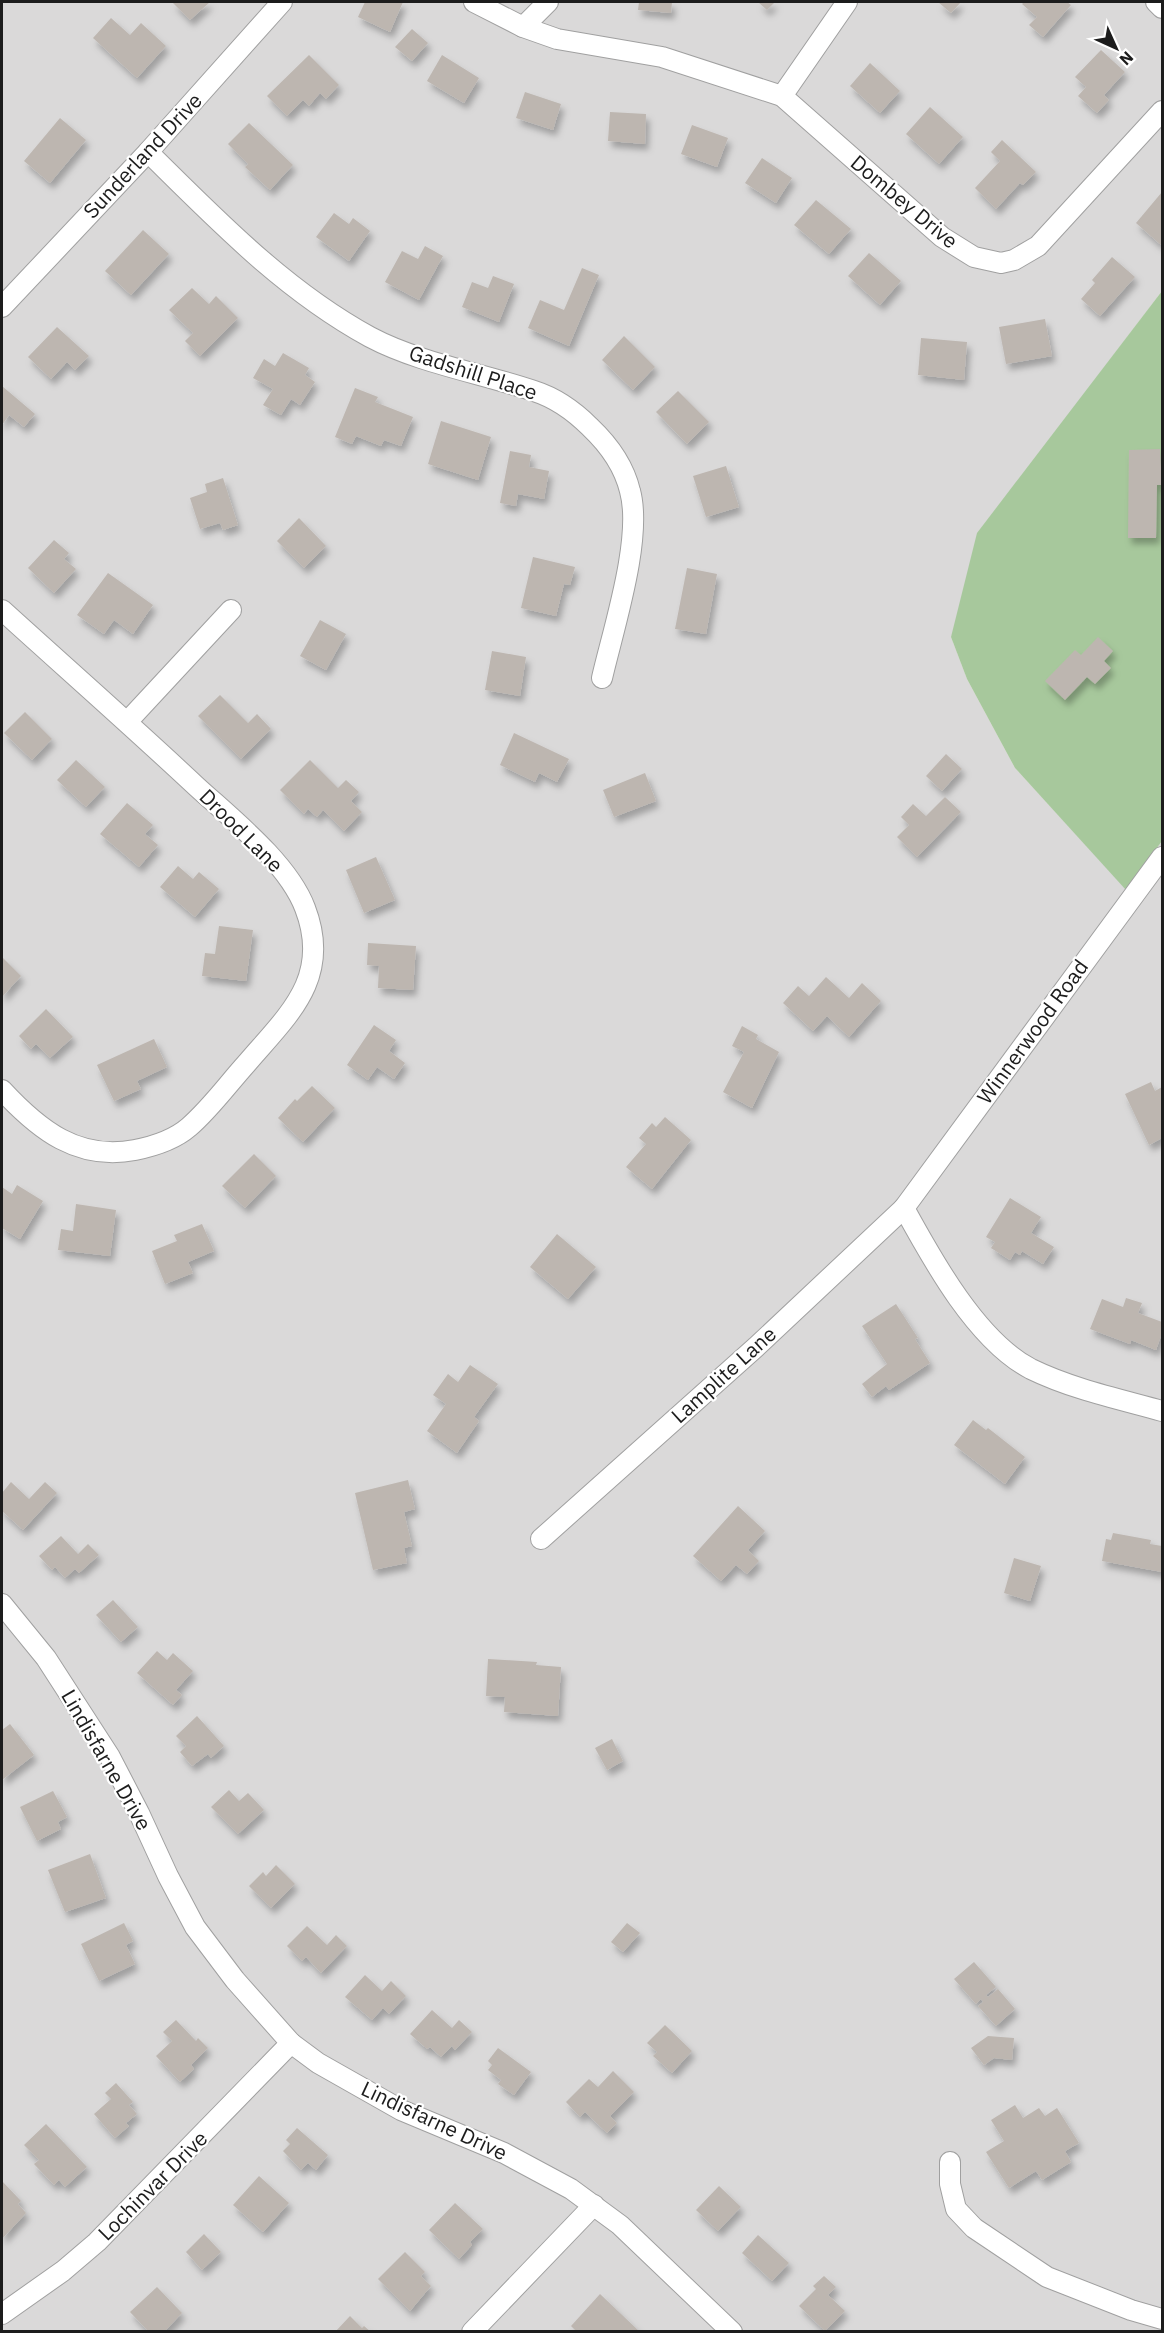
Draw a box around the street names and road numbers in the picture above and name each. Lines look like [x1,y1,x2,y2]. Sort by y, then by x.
street label: Sunderland Drive [77,86,208,224]
street label: Dombey Drive [845,148,964,254]
street label: Gadshill Place [406,338,541,406]
street label: Drood Lane [194,782,290,878]
street label: Winnerwood Road [970,954,1094,1109]
street label: Lamplite Lane [665,1320,782,1429]
street label: Lindisfarne Drive [55,1684,159,1835]
street label: Lindisfarne Drive [357,2074,512,2166]
street label: Lochinvar Drive [91,2124,213,2246]

